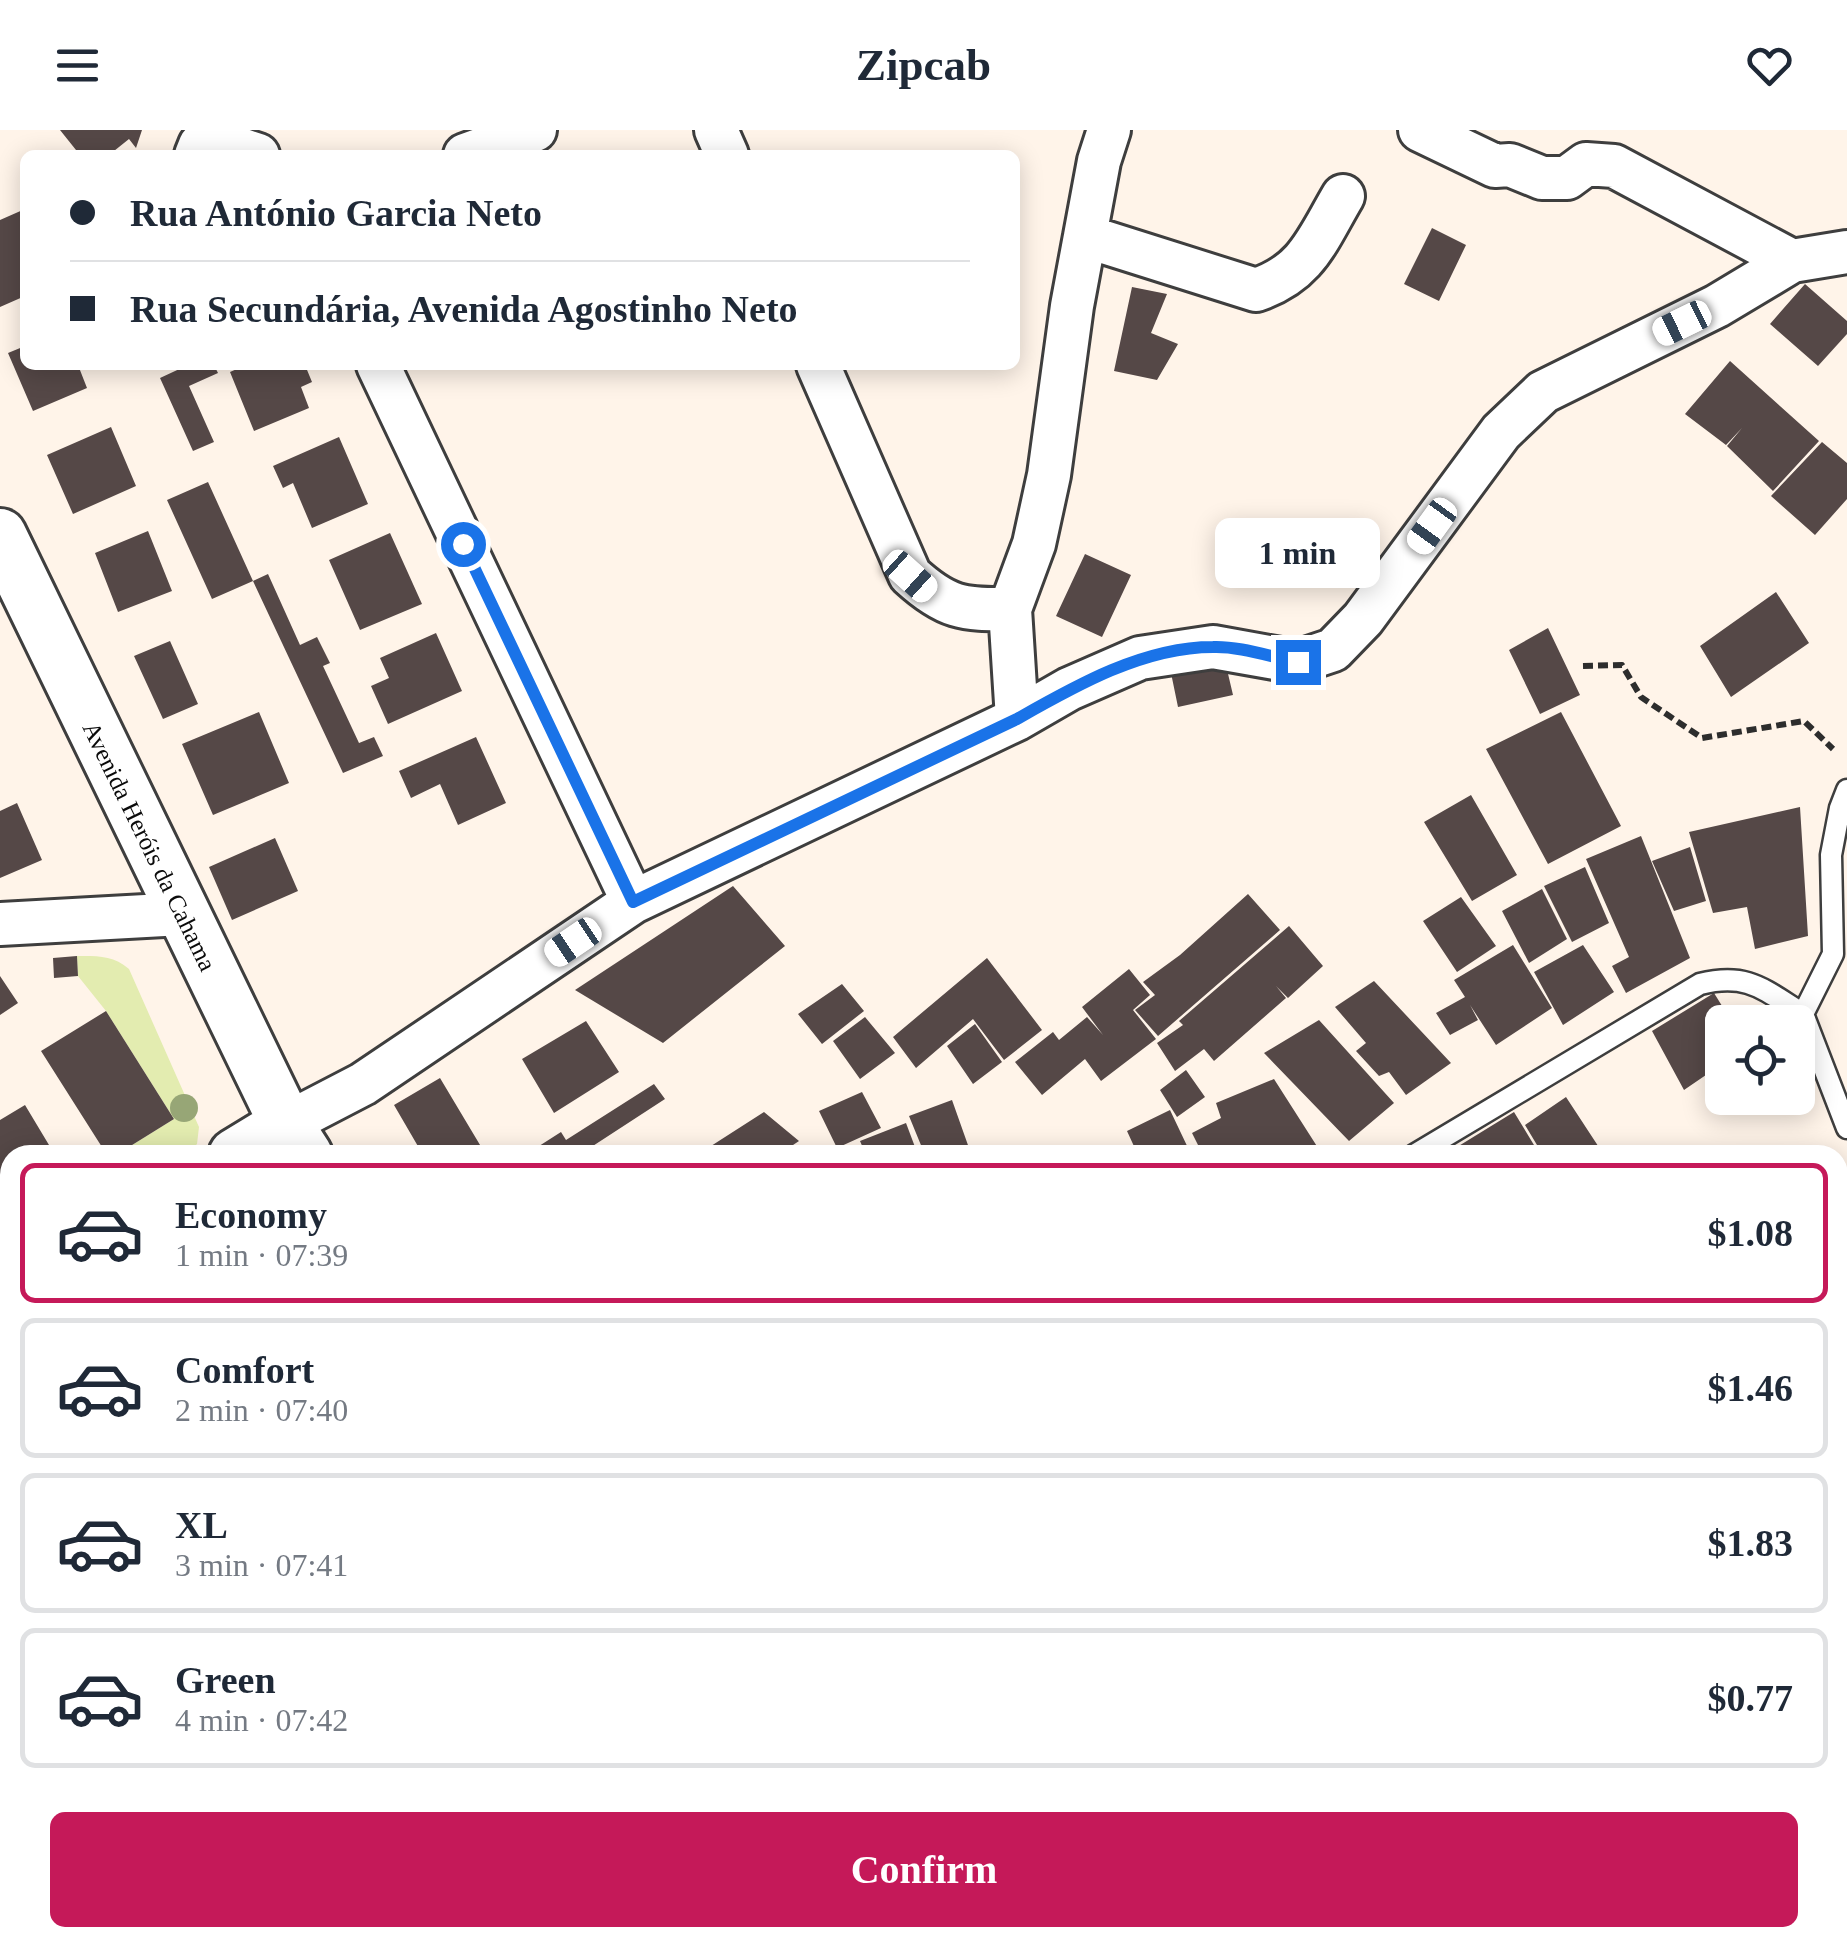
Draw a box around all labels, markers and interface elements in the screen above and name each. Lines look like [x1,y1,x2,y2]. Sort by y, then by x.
icon: menu [50,38,105,93]
icon: heart [1742,38,1797,93]
text: Zipcab [856,40,991,90]
text: Rua António Garcia Neto [130,192,542,234]
text: Rua Secundária, Avenida Agostinho Neto [130,288,798,330]
car [1648,296,1716,350]
car [1402,493,1462,559]
callout: 1 min [1216,517,1380,587]
route start [441,522,486,567]
text: 1 min [1259,535,1336,571]
car [878,545,942,607]
route end [1276,640,1321,685]
street label: Avenida Heróis da Cahama [77,717,222,975]
car [540,913,606,971]
map controls [1705,1005,1815,1115]
button: locate [1705,1005,1815,1115]
icon: car [55,1188,145,1278]
text: Economy [175,1194,327,1236]
text: $1.08 [1708,1212,1793,1254]
text: 1 min · 07:39 [175,1237,348,1273]
icon: car [55,1343,145,1433]
text: Comfort [175,1349,314,1391]
text: $1.46 [1708,1367,1793,1409]
text: 2 min · 07:40 [175,1392,348,1428]
icon: car [55,1498,145,1588]
text: XL [175,1504,228,1546]
text: $1.83 [1708,1522,1793,1564]
text: 3 min · 07:41 [175,1547,348,1583]
icon: car [55,1653,145,1743]
text: Green [175,1659,276,1701]
text: $0.77 [1708,1677,1793,1719]
text: 4 min · 07:42 [175,1702,348,1738]
button: Confirm [50,1812,1798,1927]

